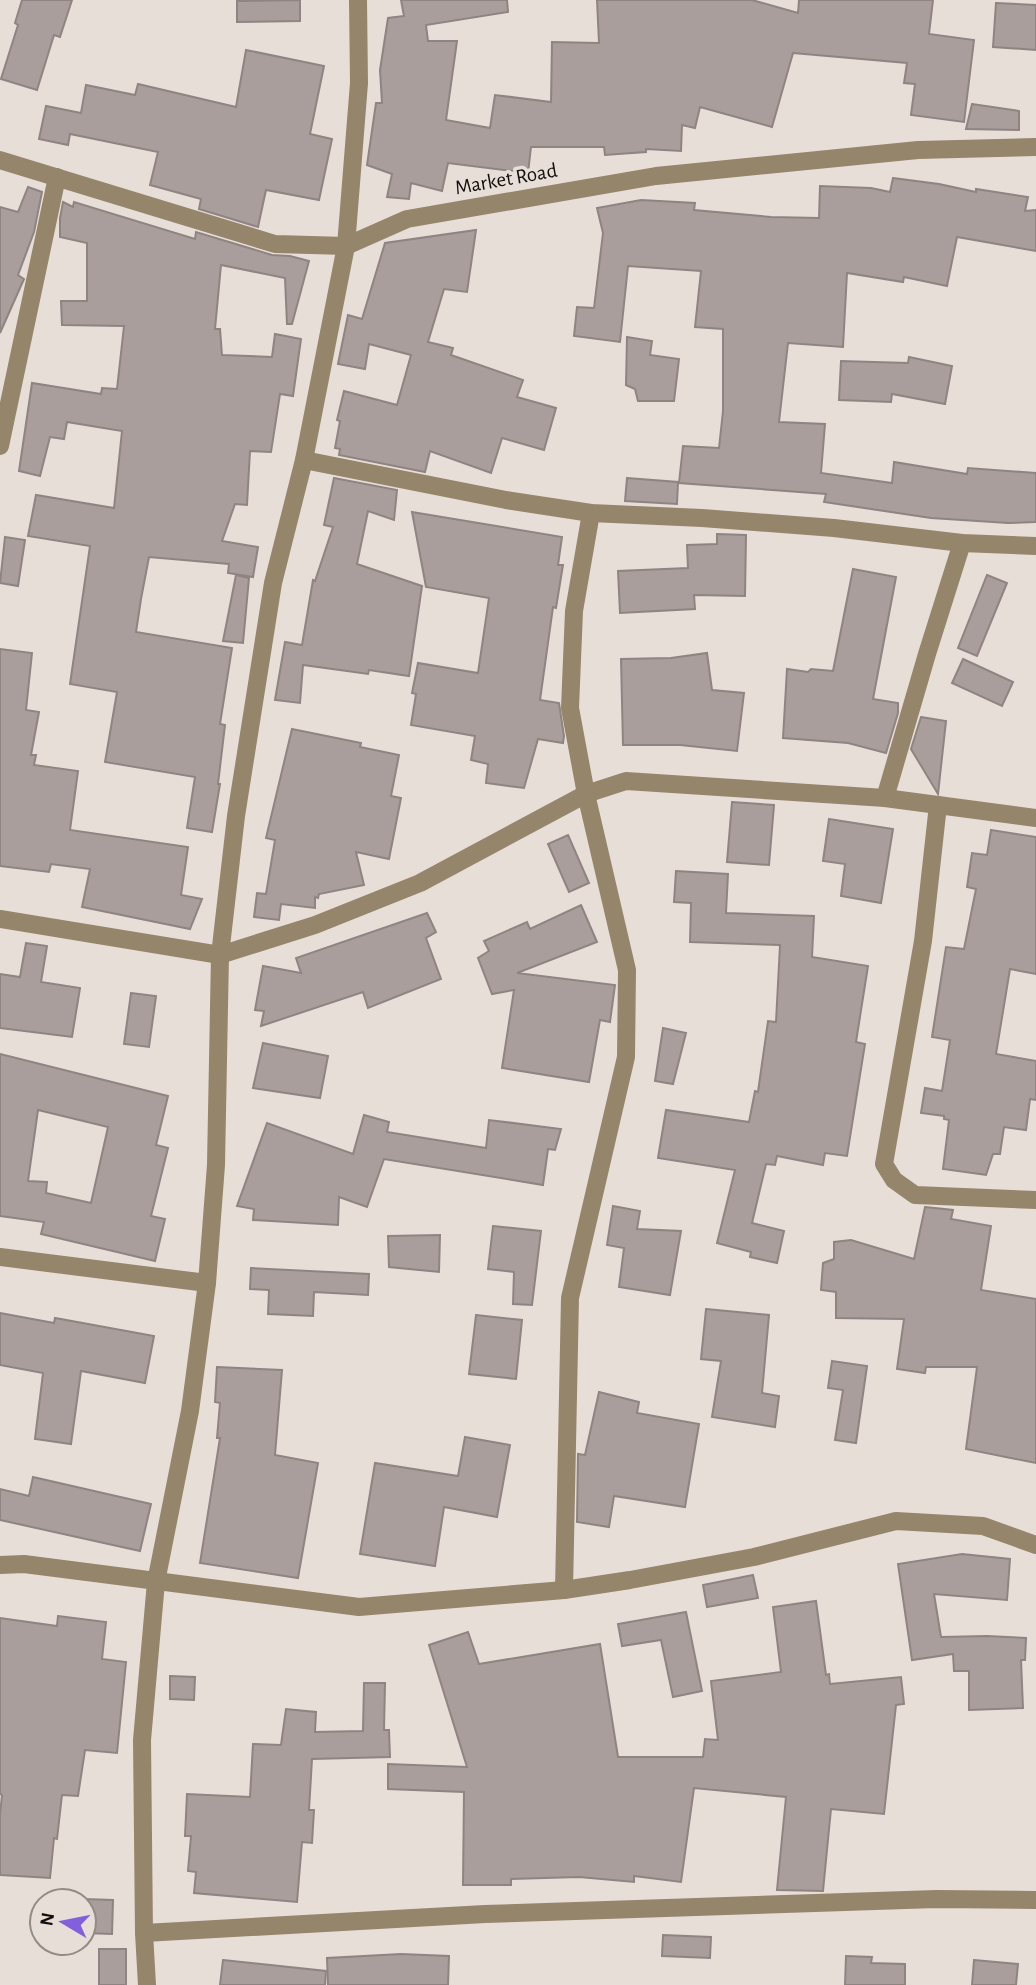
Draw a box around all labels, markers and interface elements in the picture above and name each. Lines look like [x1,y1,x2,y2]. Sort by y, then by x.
street label: Market Road [453,160,559,198]
north arrow [28,1887,98,1957]
text: N [37,1911,58,1927]

